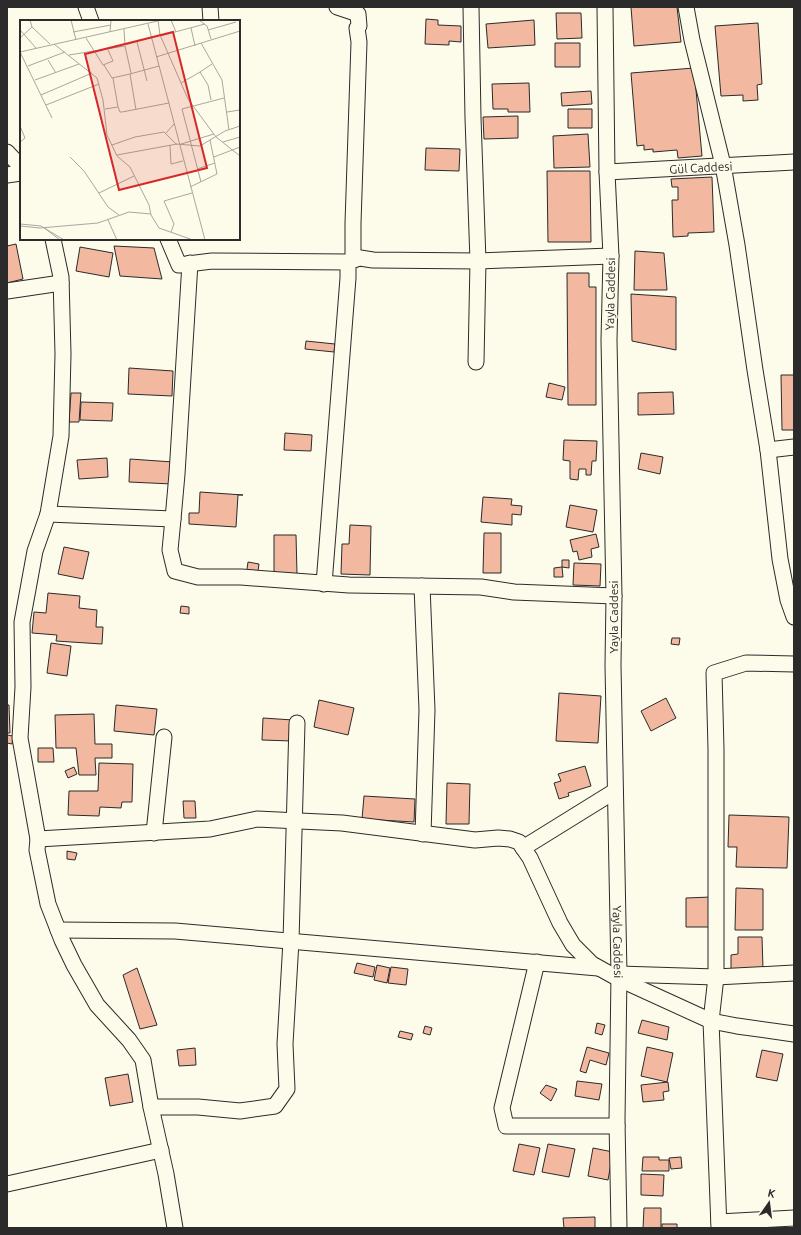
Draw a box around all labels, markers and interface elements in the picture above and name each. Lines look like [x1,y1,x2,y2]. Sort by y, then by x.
inset map [20,20,240,240]
street label: Gül Caddesi [669,159,733,175]
street label: Yayla Caddesi [603,257,617,331]
street label: Yayla Caddesi [607,580,620,653]
street label: Yayla Caddesi [611,905,626,978]
north arrow [749,1183,789,1223]
text: K [766,1187,777,1200]

